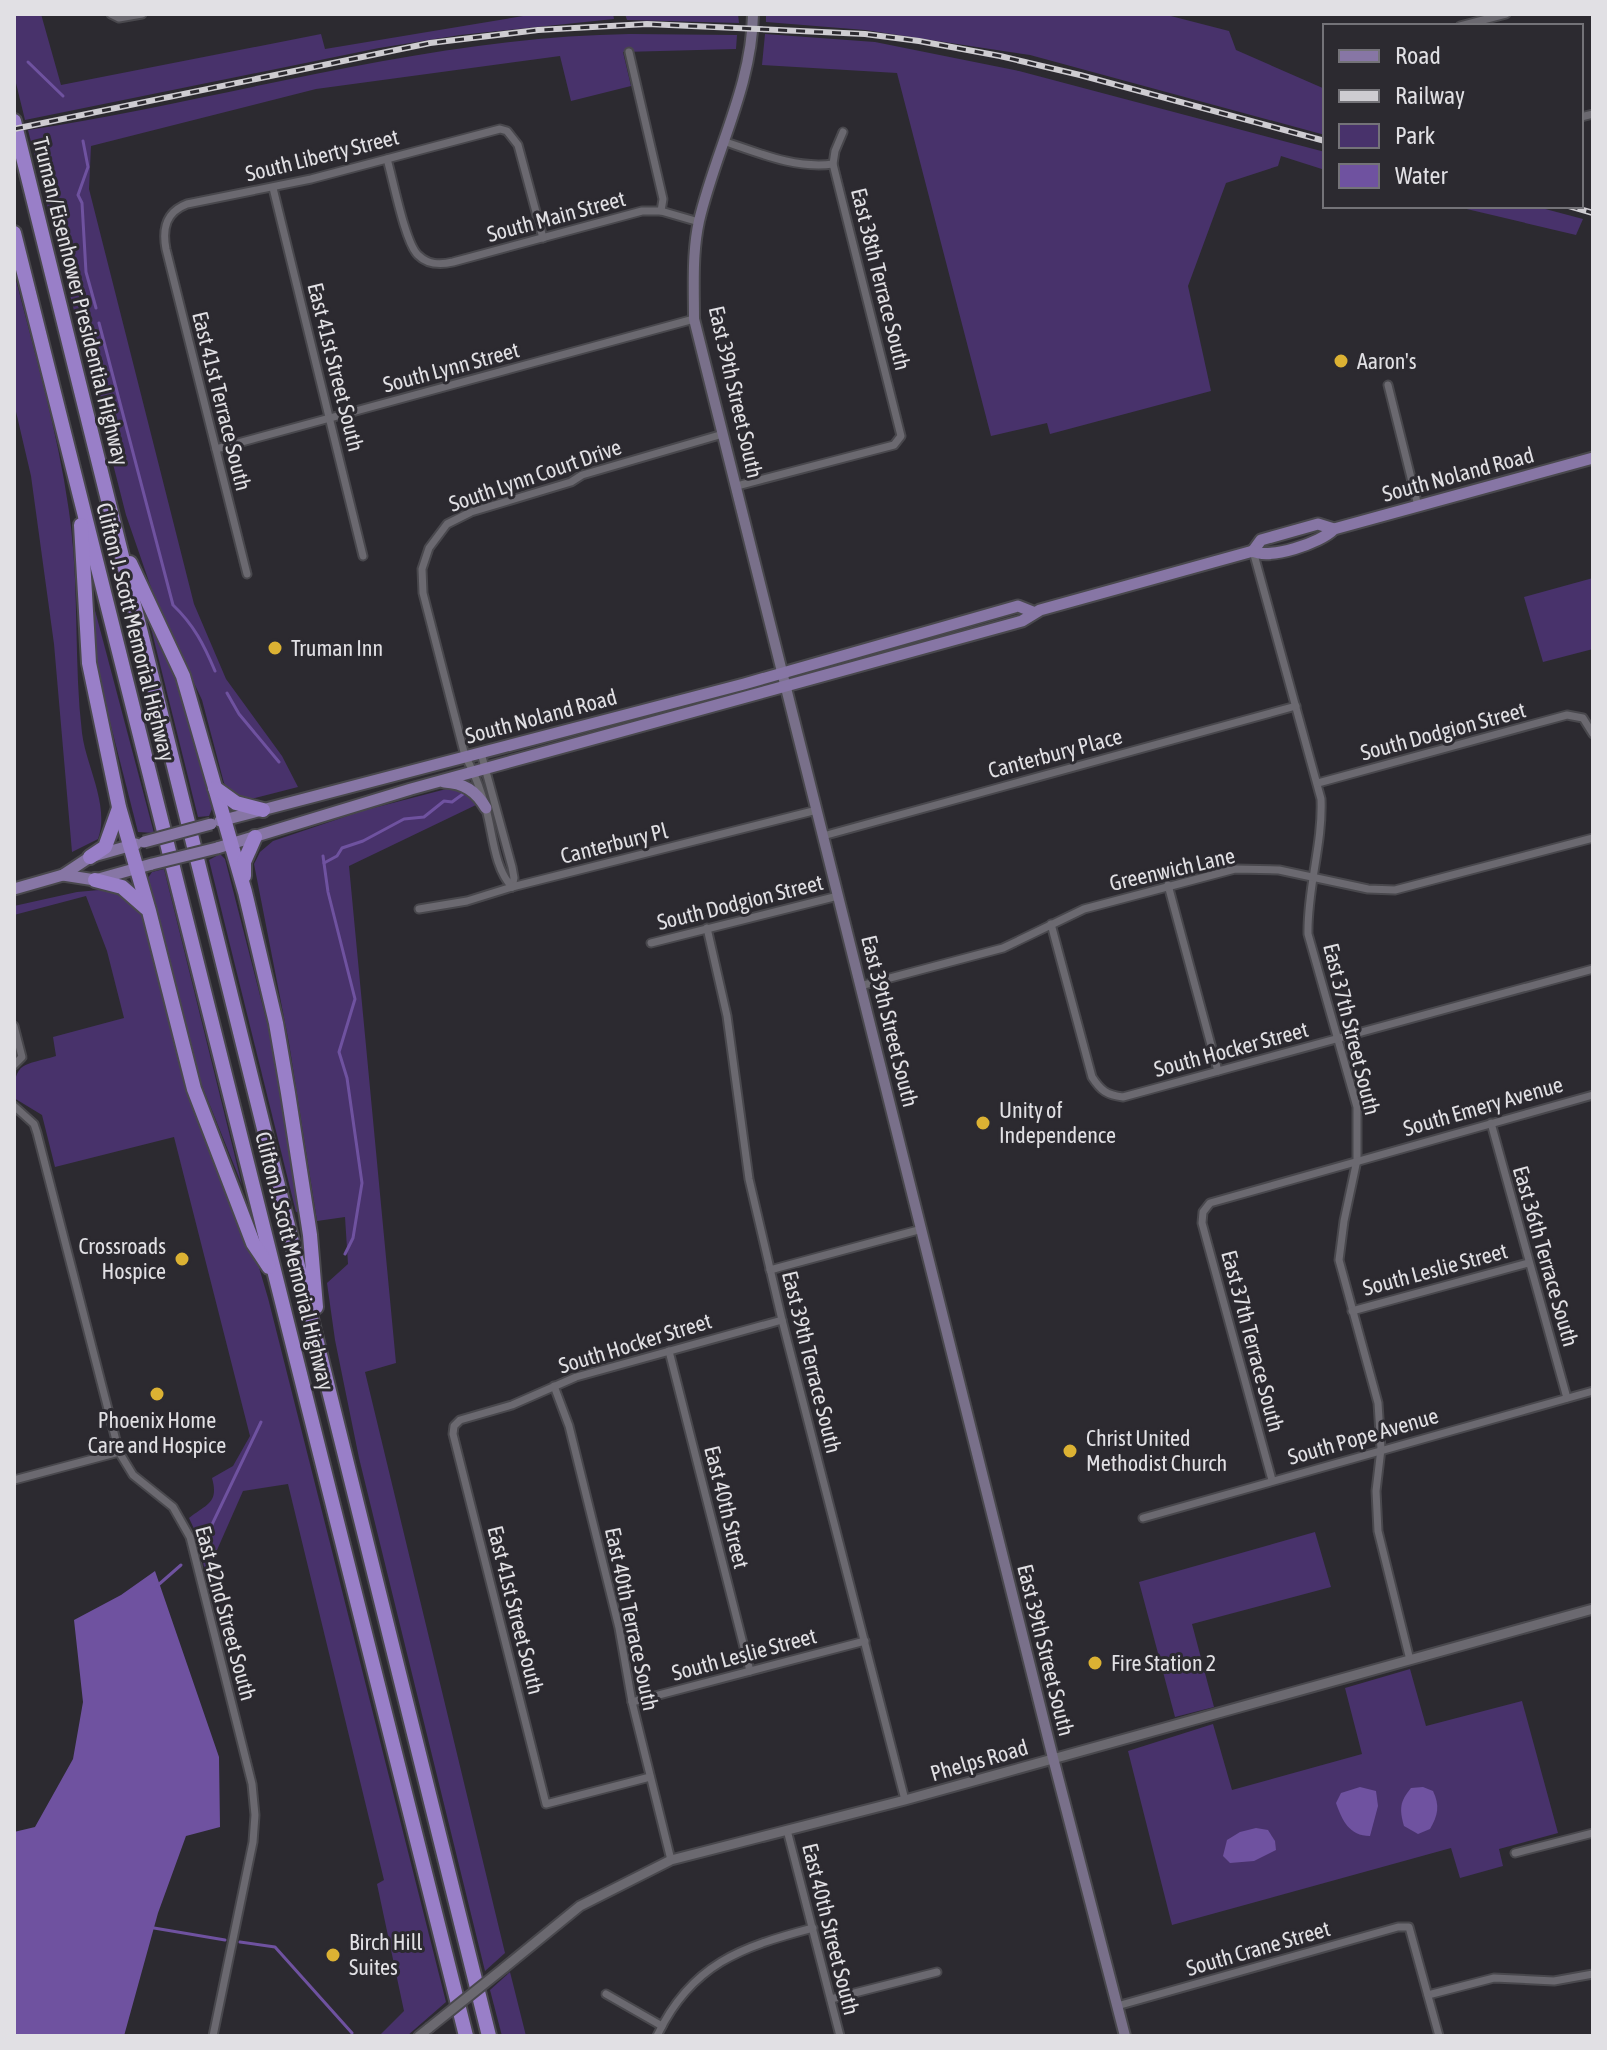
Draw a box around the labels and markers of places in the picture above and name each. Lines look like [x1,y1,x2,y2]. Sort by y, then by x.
place label: Aaron's [1357,348,1417,374]
marker: Aaron's [1332,352,1350,370]
place label: Truman Inn [291,635,383,661]
marker: Truman Inn [266,639,284,657]
place label: Unity of Independence [999,1097,1116,1148]
marker: Unity of Independence [974,1114,992,1132]
place label: Crossroads Hospice [78,1233,166,1284]
marker: Crossroads Hospice [173,1250,191,1268]
marker: Phoenix Home Care and Hospice [148,1385,166,1403]
place label: Phoenix Home Care and Hospice [88,1407,226,1458]
place label: Christ United Methodist Church [1086,1425,1227,1476]
marker: Christ United Methodist Church [1061,1442,1079,1460]
place label: Fire Station 2 [1111,1650,1216,1676]
marker: Fire Station 2 [1086,1654,1104,1672]
place label: Birch Hill Suites [349,1929,422,1980]
marker: Birch Hill Suites [324,1946,342,1964]

